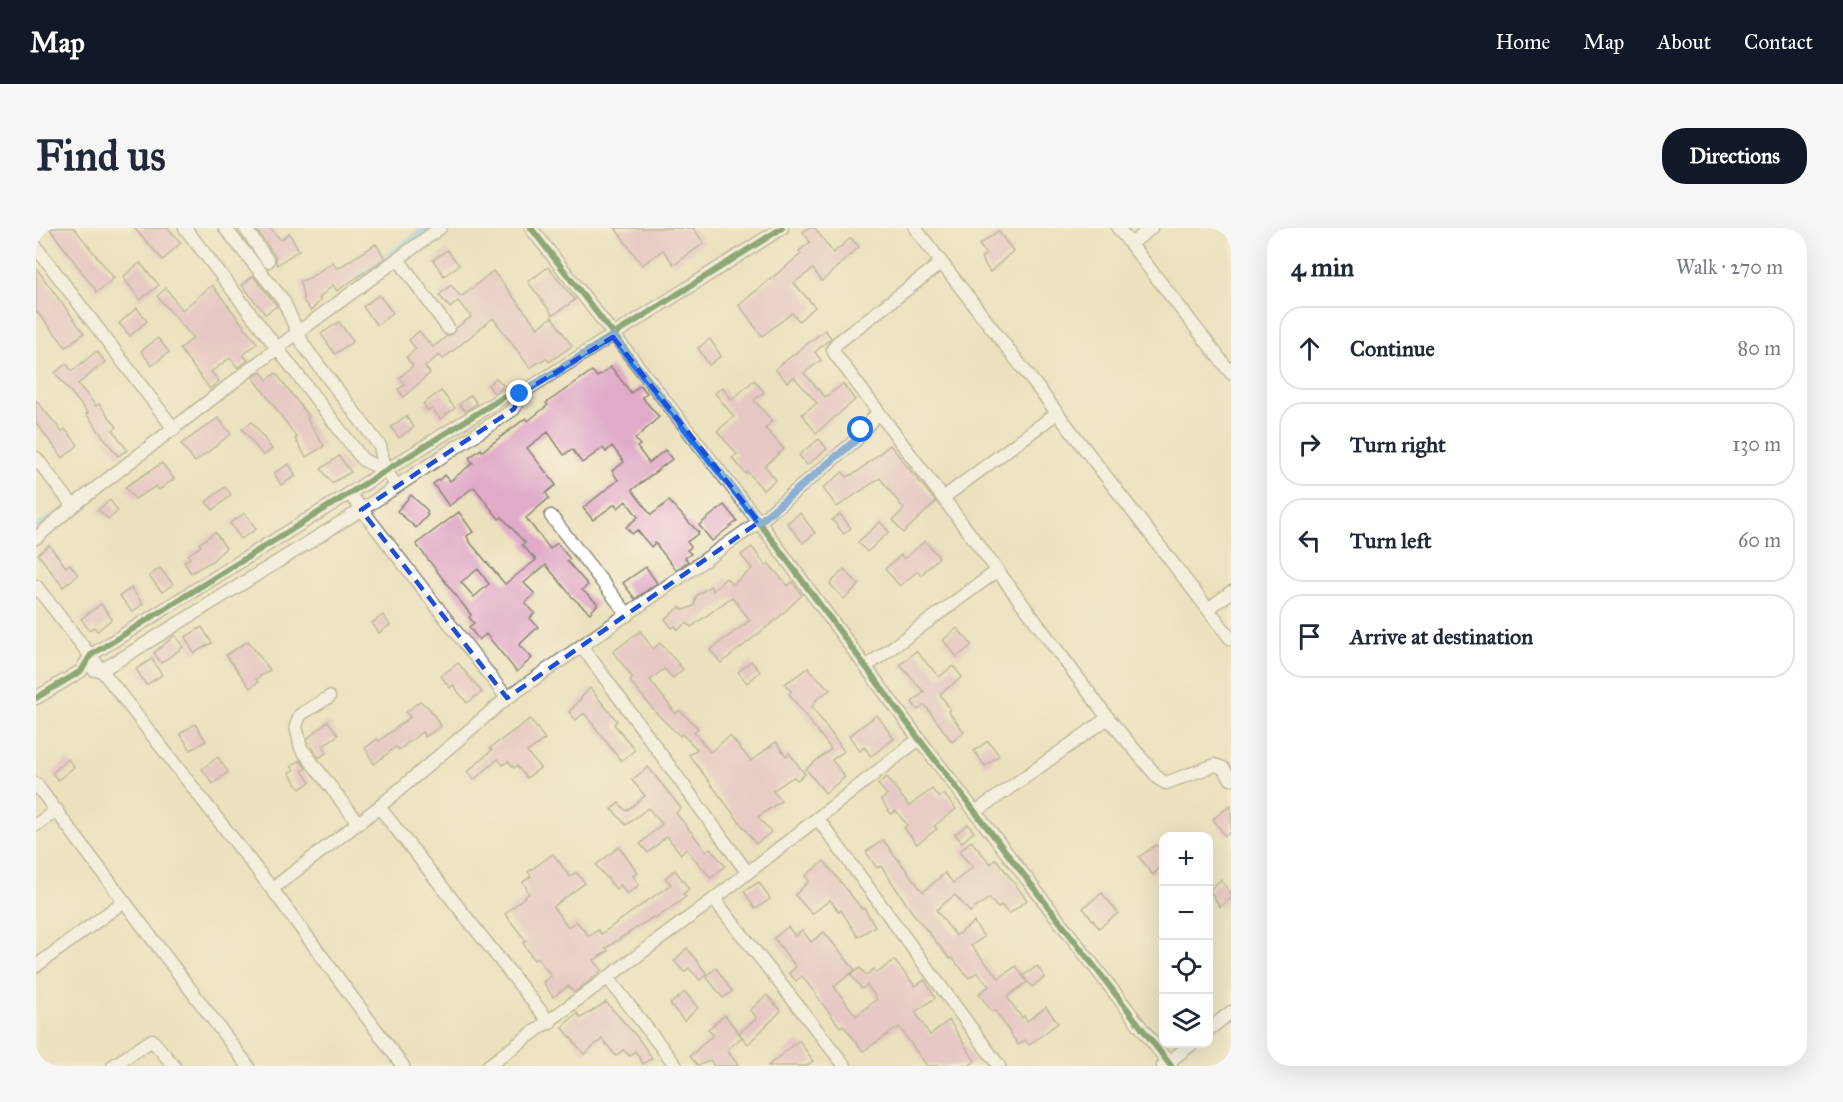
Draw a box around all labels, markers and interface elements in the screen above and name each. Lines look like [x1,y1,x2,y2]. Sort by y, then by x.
text: Map [30,25,85,60]
text: Home [1495,29,1550,55]
text: Map [1583,29,1624,55]
text: About [1657,29,1711,55]
text: Contact [1744,29,1813,55]
button: Directions [1662,128,1807,184]
text: Find us [36,130,166,182]
text: 4 min [1291,251,1354,283]
text: Walk · 270 m [1676,255,1783,279]
icon: ahead [1293,332,1326,365]
text: Continue [1350,335,1435,362]
text: 80 m [1738,336,1781,360]
route end [506,380,532,406]
route start [847,416,873,442]
icon: right [1293,428,1326,461]
text: Turn right [1350,431,1446,458]
text: 130 m [1732,432,1781,456]
icon: left [1293,524,1326,557]
text: Turn left [1350,527,1432,554]
text: 60 m [1738,528,1781,552]
icon: arrive [1293,620,1326,653]
text: Arrive at destination [1350,623,1533,650]
map controls [1159,832,1213,1048]
button: + [1159,832,1213,886]
button: − [1159,886,1213,940]
button: locate [1159,940,1213,994]
button: layers [1159,994,1213,1048]

